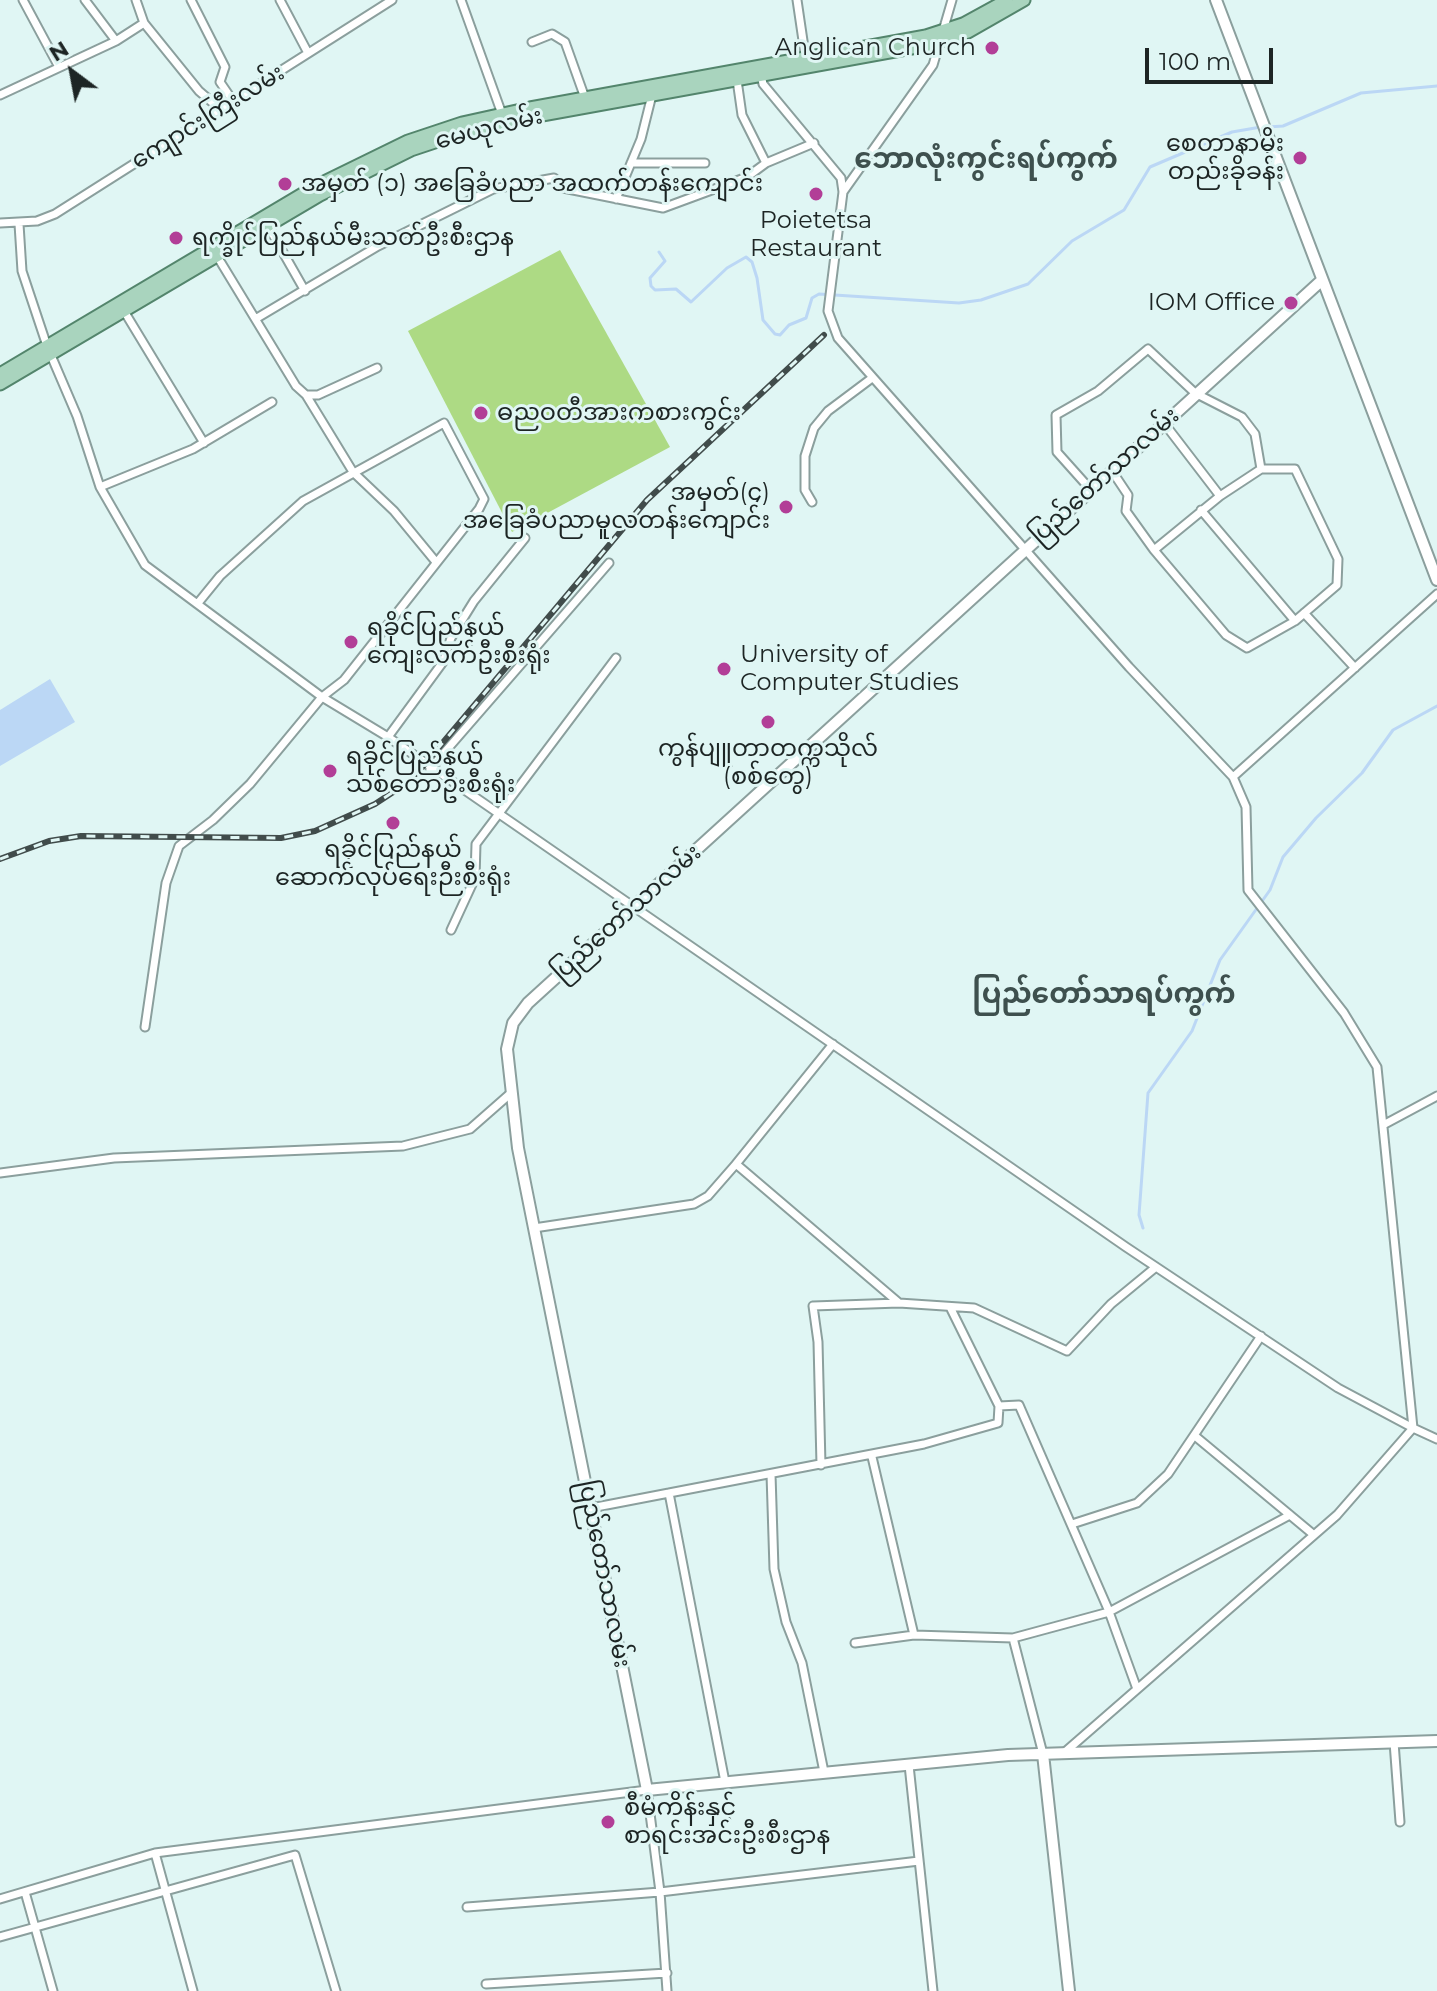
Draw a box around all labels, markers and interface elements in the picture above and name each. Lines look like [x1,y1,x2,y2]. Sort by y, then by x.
north arrow [32,32,112,112]
scale bar [1149,32,1277,82]
place label: Anglican Church [775,34,976,62]
text: N [44,35,74,67]
marker: Anglican Church [983,39,1001,57]
text: 100 m [1159,47,1231,76]
street label: ကျောင်းကြီးလမ်း [126,58,290,176]
street label: မေယုလမ်း [432,102,546,156]
place label: စေတာနာမိုး တည်းခိုခန်း [1166,130,1284,186]
district label: ဘောလုံးကွင်းရပ်ကွက် [854,143,1118,177]
marker: စေတာနာမိုး တည်းခိုခန်း [1291,149,1309,167]
place label: အမှတ် (၁) အခြေခံပညာ အထက်တန်းကျောင်း [301,170,763,198]
marker: အမှတ် (၁) အခြေခံပညာ အထက်တန်းကျောင်း [276,175,294,193]
marker: Poietetsa Restaurant [807,185,825,203]
place label: Poietetsa Restaurant [750,207,882,263]
place label: ရက္ခိုင်ပြည်နယ်မီးသတ်ဦးစီးဌာန [192,224,514,252]
marker: ရက္ခိုင်ပြည်နယ်မီးသတ်ဦးစီးဌာန [167,229,185,247]
place label: IOM Office [1148,289,1275,317]
marker: IOM Office [1282,294,1300,312]
place label: ဓညဝတီအားကစားကွင်း [497,399,741,427]
street label: ပြည်တော်သာလမ်း [1025,402,1185,550]
marker: ဓညဝတီအားကစားကွင်း [472,404,490,422]
place label: အမှတ်(၄) အခြေခံပညာမူလတန်းကျောင်း [463,479,770,535]
marker: အမှတ်(၄) အခြေခံပညာမူလတန်းကျောင်း [777,498,795,516]
place label: ရခိုင်ပြည်နယ် ကျေးလက်ဦးစီးရုံး [367,614,551,670]
marker: ရခိုင်ပြည်နယ် ကျေးလက်ဦးစီးရုံး [342,633,360,651]
place label: University of Computer Studies [740,641,959,697]
marker: University of Computer Studies [715,660,733,678]
marker: ကွန်ပျူတာတက္ကသိုလ် (စစ်တွေ) [759,713,777,731]
place label: ကွန်ပျူတာတက္ကသိုလ် (စစ်တွေ) [658,735,878,791]
place label: ရခိုင်ပြည်နယ် သစ်တောဦးစီးရုံး [346,743,515,799]
marker: ရခိုင်ပြည်နယ် သစ်တောဦးစီးရုံး [321,762,339,780]
marker: ရခိုင်ပြည်နယ် ဆောက်လုပ်ရေးဉီးစီးရုံး [384,814,402,832]
place label: ရခိုင်ပြည်နယ် ဆောက်လုပ်ရေးဉီးစီးရုံး [275,836,511,892]
street label: ပြည်တော်သာလမ်း [547,839,707,987]
district label: ပြည်တော်သာရပ်ကွက် [972,978,1236,1012]
street label: ပြည်တော်သာလမ်း [572,1478,636,1670]
place label: စီမံကိန်းနှင့် စာရင်းအင်းဦးစီးဌာန [624,1794,830,1850]
marker: စီမံကိန်းနှင့် စာရင်းအင်းဦးစီးဌာန [599,1813,617,1831]

